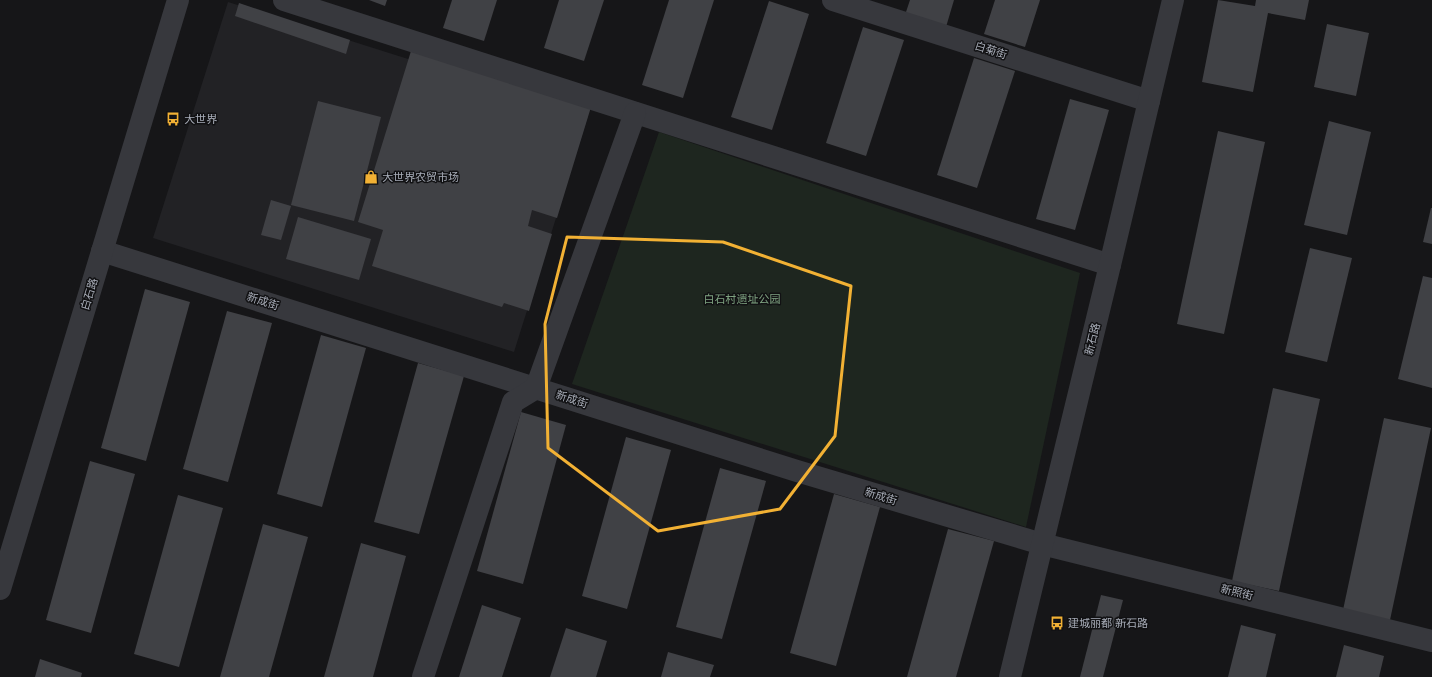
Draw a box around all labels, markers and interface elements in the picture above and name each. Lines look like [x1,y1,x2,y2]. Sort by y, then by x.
street label: 白菊街 [973,38,1009,62]
bus stop icon: 大世界 [165,111,181,127]
place label: 大世界 [184,112,218,126]
shop icon: 大世界农贸市场 [363,169,379,185]
place label: 大世界农贸市场 [382,170,459,184]
street label: 白石路 [77,276,101,312]
street label: 新成街 [245,289,281,313]
park label: 白石村遗址公园 [704,292,781,306]
street label: 新石路 [1081,321,1103,357]
street label: 新成街 [554,387,590,411]
street label: 新成街 [863,484,899,508]
street label: 新照街 [1219,581,1255,603]
bus stop icon: 建城丽都 新石路 [1049,615,1065,631]
place label: 建城丽都 新石路 [1068,616,1148,630]

